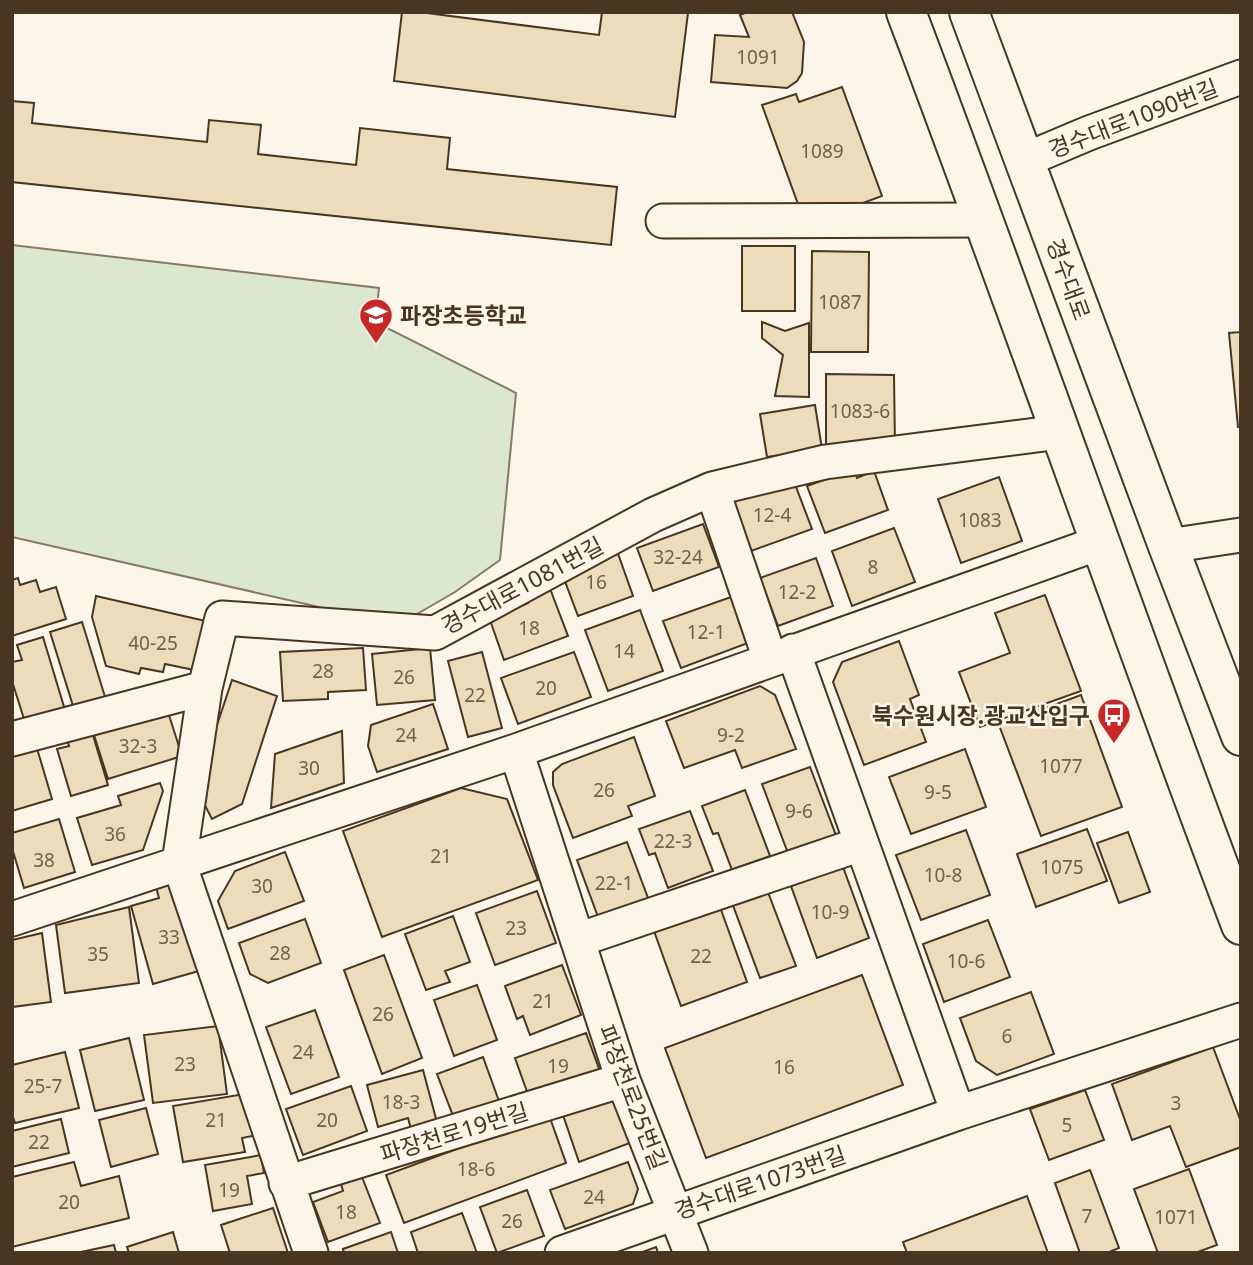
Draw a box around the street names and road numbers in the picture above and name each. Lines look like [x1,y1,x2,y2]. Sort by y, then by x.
street label: 경수대로1090번길 [1043,71,1223,165]
street label: 경수대로 [1039,234,1099,324]
street label: 경수대로1081번길 [435,529,609,641]
street label: 파장천로25번길 [591,1020,675,1174]
street label: 파장천로19번길 [376,1094,532,1170]
street label: 경수대로1073번길 [670,1138,850,1226]

